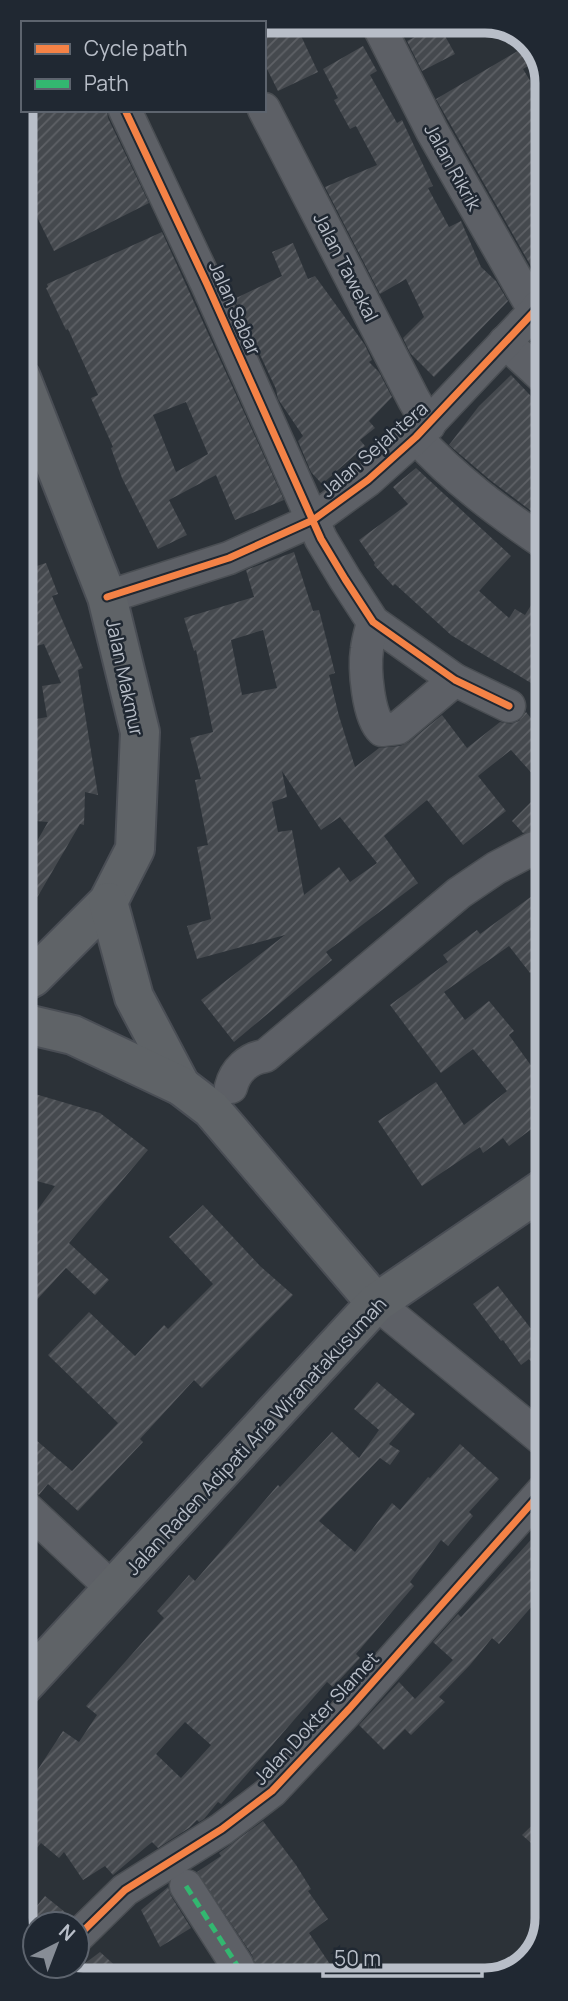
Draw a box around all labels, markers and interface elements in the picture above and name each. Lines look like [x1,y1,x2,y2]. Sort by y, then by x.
legend [21,21,266,112]
text: Cycle path [84,34,187,62]
text: Path [84,69,129,97]
street label: Jalan Rikrik [418,119,488,216]
street label: Jalan Tawekal [307,208,385,326]
street label: Jalan Sabar [203,257,267,359]
street label: Jalan Sejahtera [315,395,433,503]
street label: Jalan Makmur [100,616,150,738]
street label: Jalan Raden Adipati Aria Wiranatakusumah [120,1291,392,1581]
street label: Jalan Dokter Slamet [247,1646,385,1790]
north arrow [21,1910,91,1980]
text: N [54,1918,81,1947]
scale bar [323,1934,482,1978]
text: 50 m [334,1944,381,1972]

